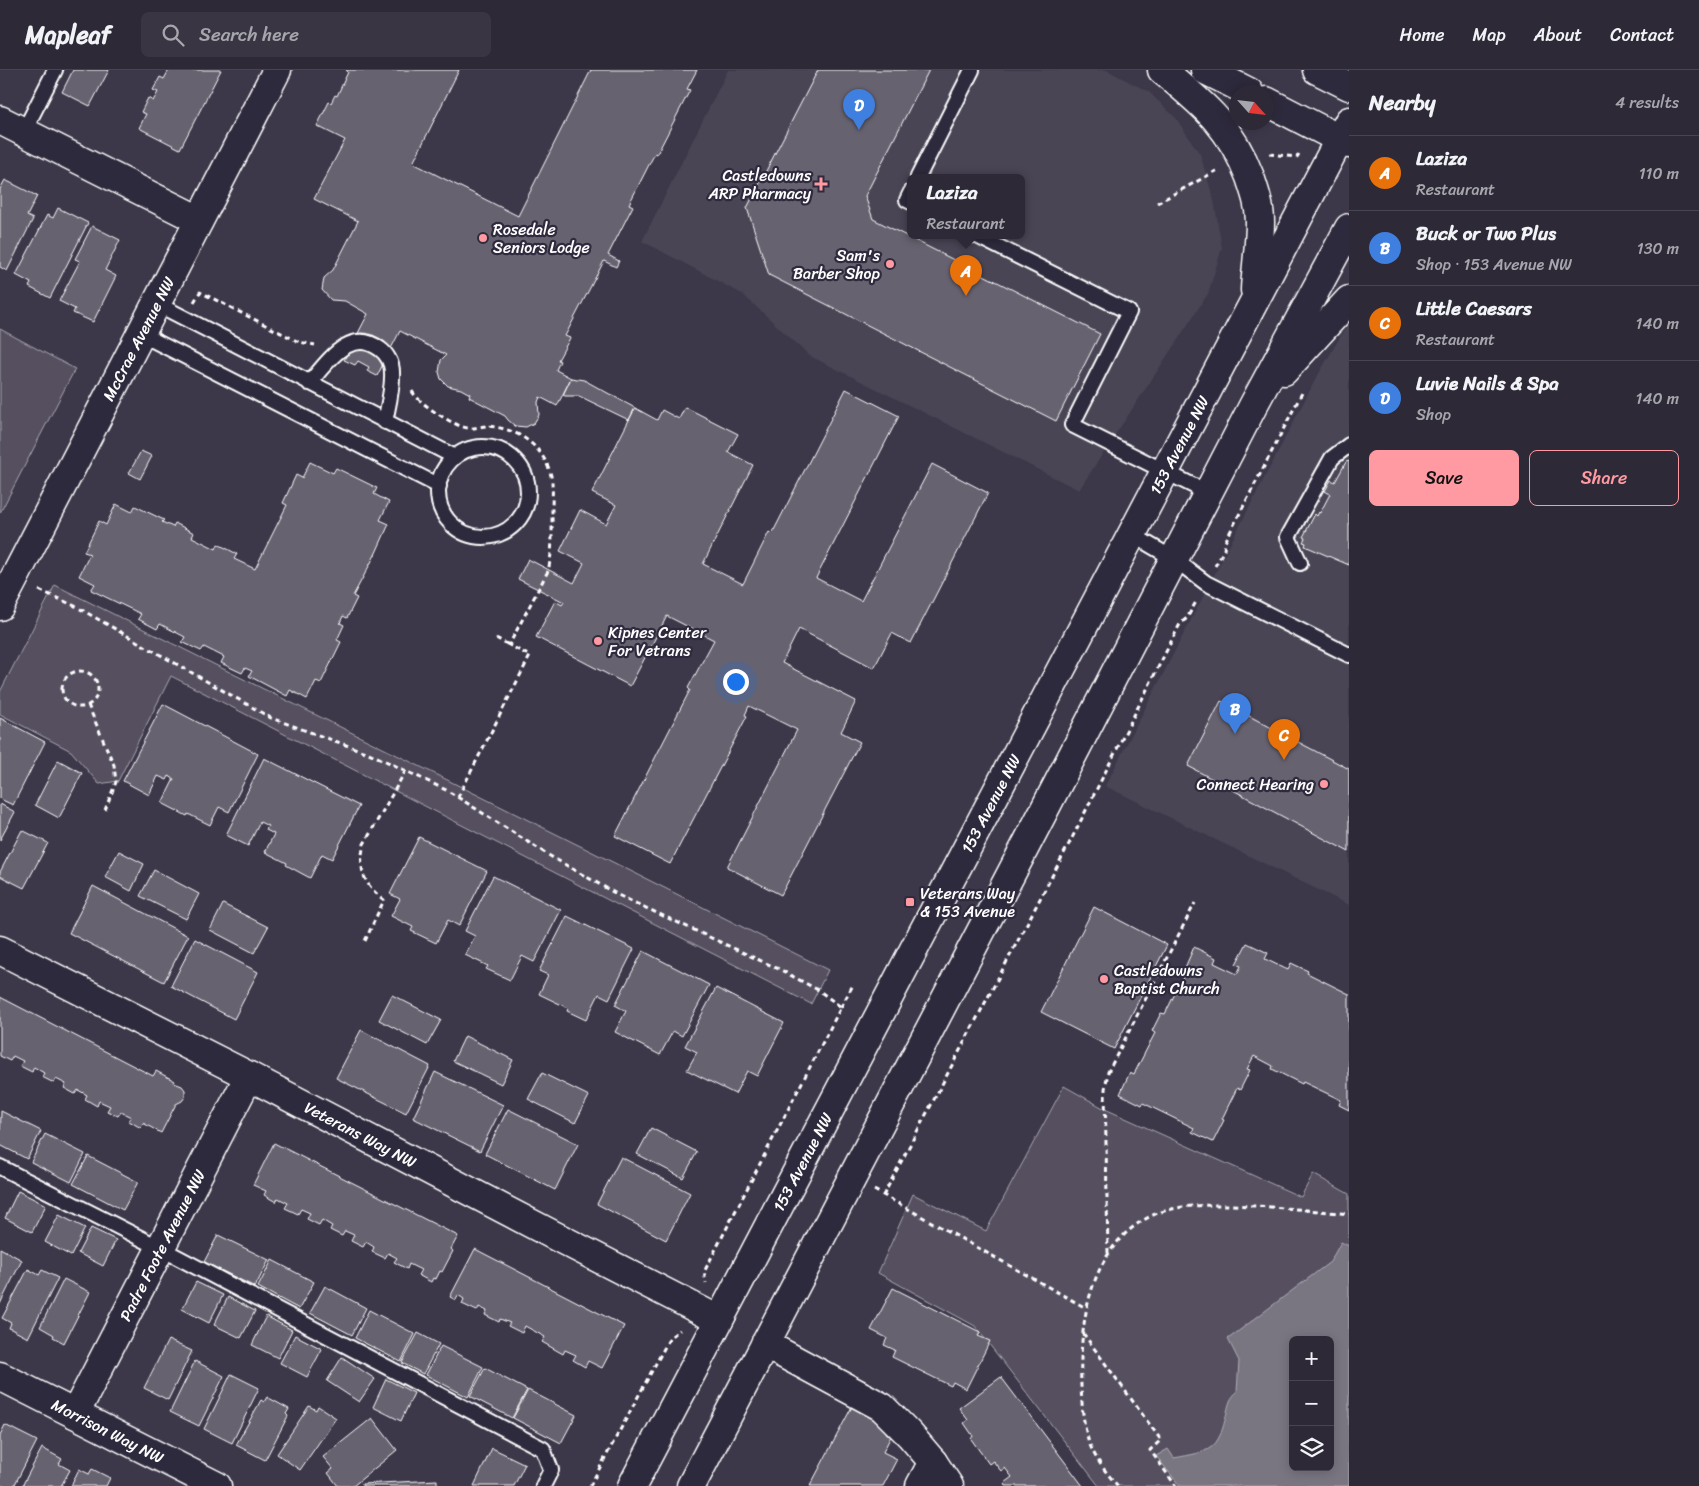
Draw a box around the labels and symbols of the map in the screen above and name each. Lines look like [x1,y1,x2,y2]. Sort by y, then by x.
north arrow [1229,85,1274,130]
pin: D [843,89,875,130]
place label: Castledowns ARP Pharmacy [707,161,812,208]
marker: Castledowns ARP Pharmacy [815,178,827,190]
place label: Rosedale Seniors Lodge [493,215,590,262]
marker: Rosedale Seniors Lodge [477,232,489,244]
place label: Sam's Barber Shop [793,241,881,288]
pin: A [950,255,982,296]
marker: Sam's Barber Shop [884,258,896,270]
street label: McCrae Avenue NW [94,271,183,406]
street label: 153 Avenue NW [1141,390,1218,500]
place label: Kipnes Center For Vetrans [608,618,708,665]
marker: Kipnes Center For Vetrans [592,635,604,647]
your location [723,669,749,695]
pin: B [1219,693,1251,734]
pin: C [1268,719,1300,760]
street label: 153 Avenue NW [953,748,1029,858]
place label: Connect Hearing [1196,770,1314,799]
marker: Connect Hearing [1318,778,1330,790]
place label: Veterans Way & 153 Avenue [920,879,1016,926]
marker: Veterans Way & 153 Avenue [904,896,916,908]
place label: Castledowns Baptist Church [1114,956,1220,1003]
marker: Castledowns Baptist Church [1098,973,1110,985]
street label: Veterans Way NW [299,1093,422,1176]
street label: 153 Avenue NW [765,1107,841,1217]
street label: Padre Foote Avenue NW [111,1164,214,1327]
street label: Morrison Way NW [46,1390,169,1472]

